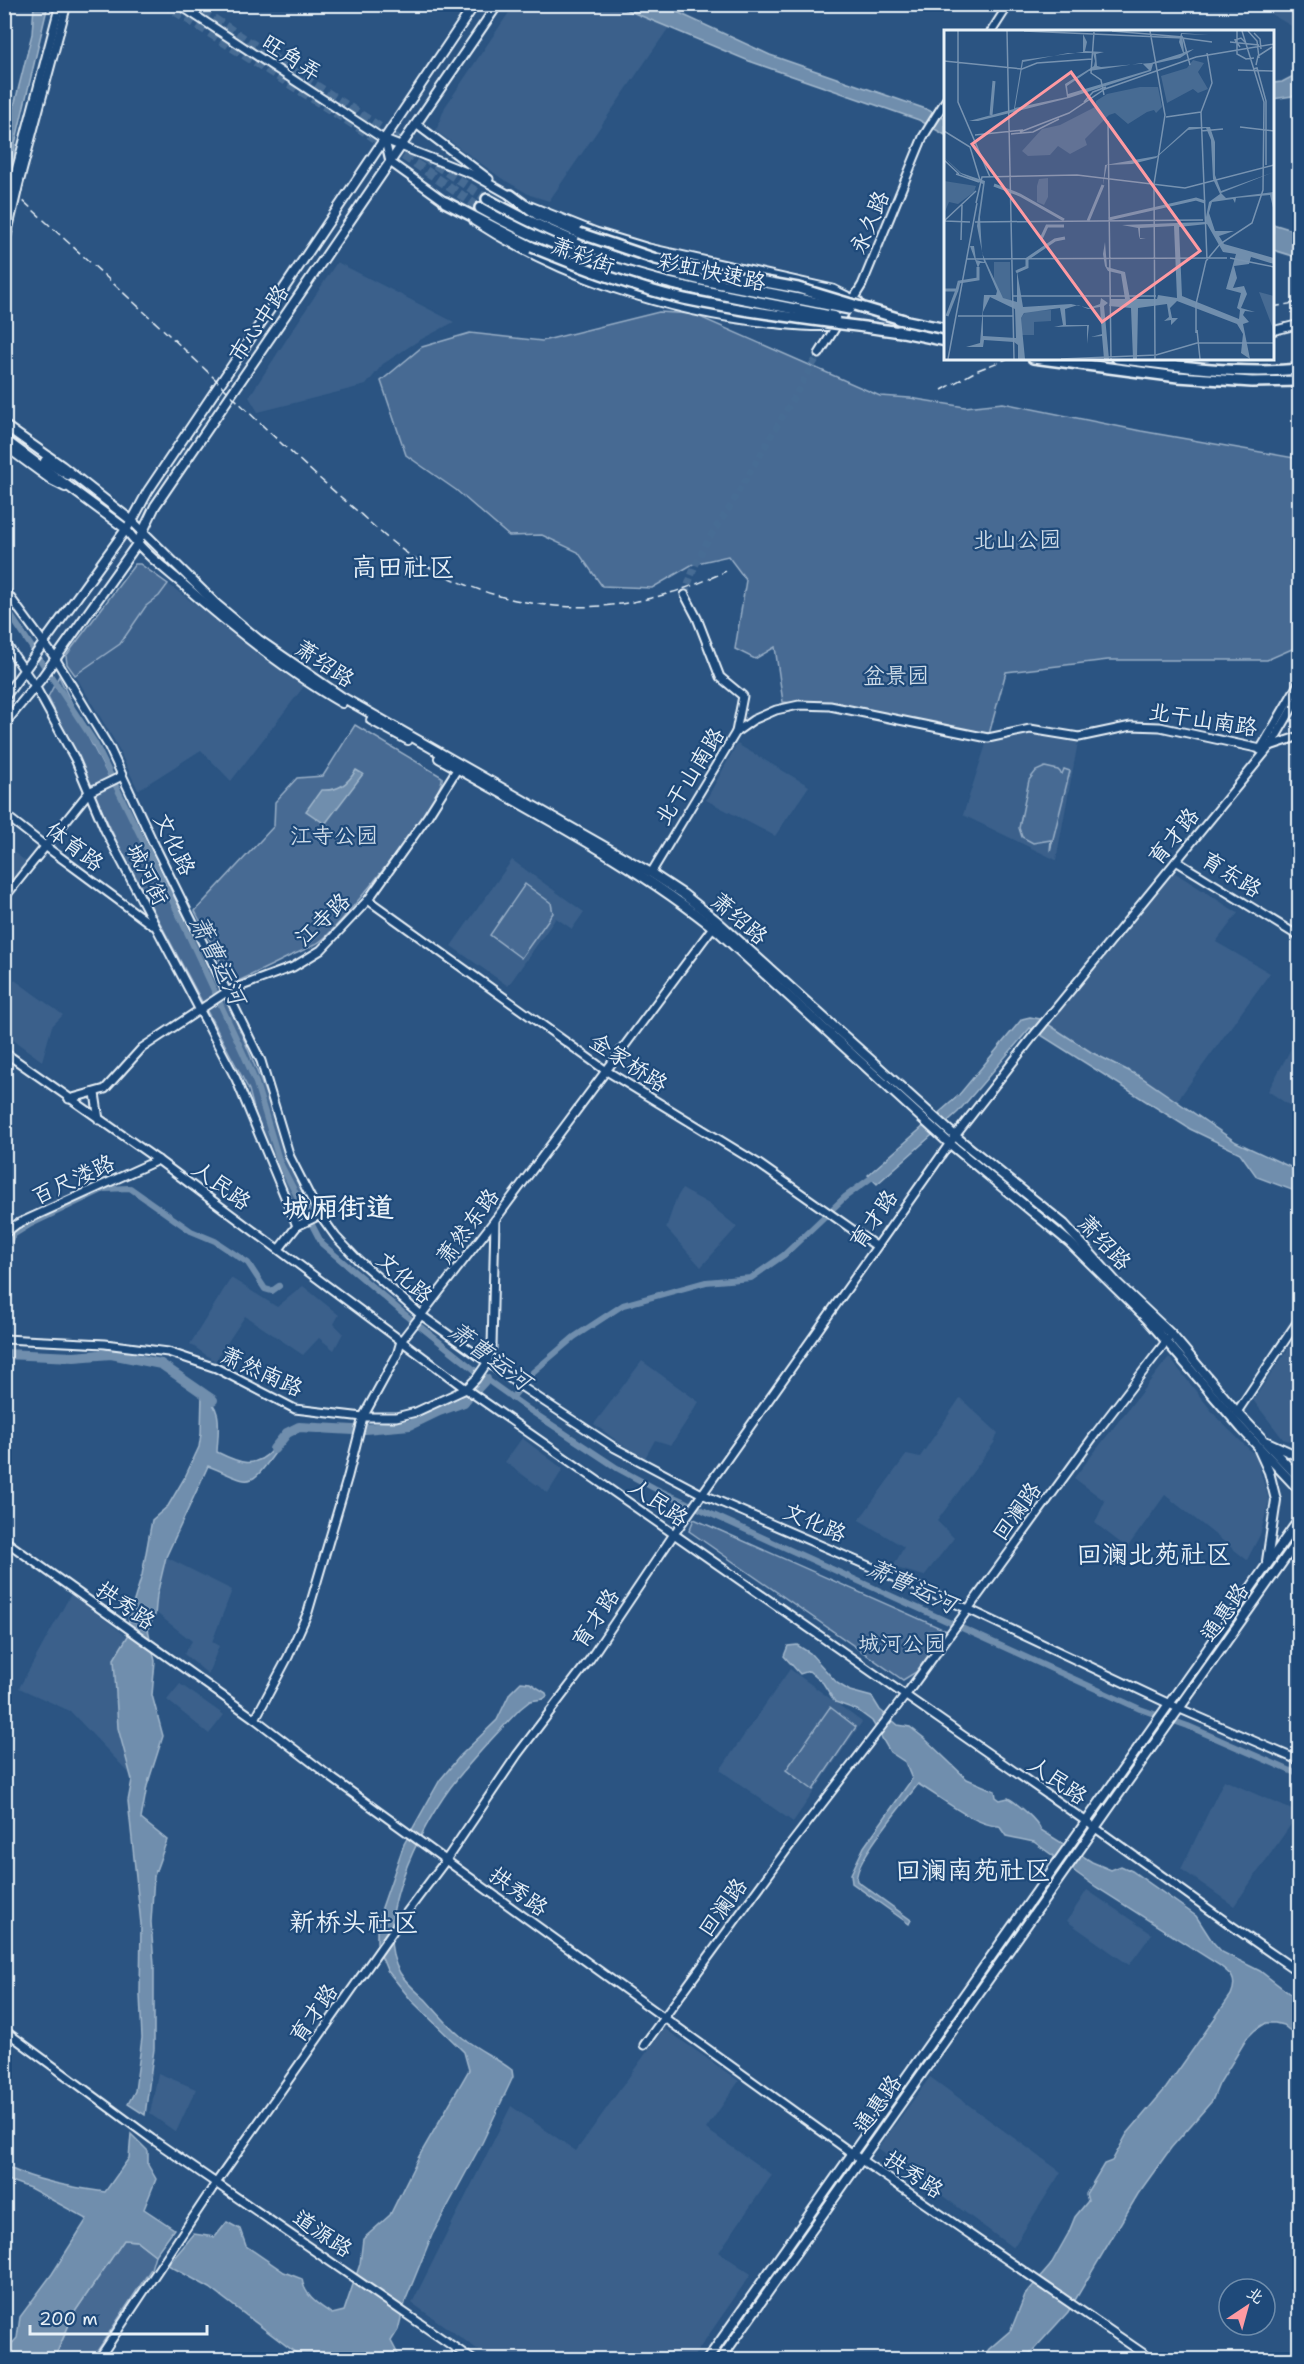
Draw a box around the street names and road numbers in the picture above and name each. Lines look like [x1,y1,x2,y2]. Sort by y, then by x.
street label: 旺角弄 [256,27,327,88]
street label: 永久路 [843,186,896,258]
street label: 萧彩街 [547,230,619,281]
street label: 彩虹快速路 [655,246,769,297]
street label: 市心中路 [222,279,295,368]
street label: 萧绍路 [289,633,360,694]
street label: 北干山南路 [1146,697,1260,742]
street label: 北干山南路 [648,722,731,831]
street label: 育才路 [1141,802,1205,871]
street label: 文化路 [147,808,202,880]
street label: 体育路 [40,815,110,878]
street label: 城河街 [120,838,175,910]
street label: 育东路 [1196,845,1267,904]
street label: 江寺路 [288,886,356,952]
street label: 萧绍路 [705,886,774,951]
street label: 金家桥路 [584,1026,674,1099]
street label: 百尺溇路 [27,1148,119,1211]
street label: 人民路 [186,1154,257,1217]
street label: 萧然东路 [429,1182,505,1270]
street label: 育才路 [843,1184,904,1255]
street label: 萧绍路 [1072,1208,1138,1276]
street label: 文化路 [370,1245,439,1310]
street label: 萧然南路 [216,1340,308,1403]
street label: 人民路 [623,1472,694,1533]
street label: 回澜路 [985,1476,1048,1547]
street label: 文化路 [779,1496,851,1549]
street label: 拱秀路 [90,1575,161,1636]
street label: 通惠路 [1194,1577,1255,1648]
street label: 育才路 [565,1583,626,1654]
street label: 人民路 [1022,1750,1093,1811]
street label: 拱秀路 [483,1860,554,1923]
street label: 回澜路 [691,1872,754,1943]
street label: 育才路 [283,1978,344,2049]
street label: 通惠路 [847,2069,908,2140]
street label: 拱秀路 [878,2144,949,2205]
street label: 道源路 [287,2203,358,2264]

